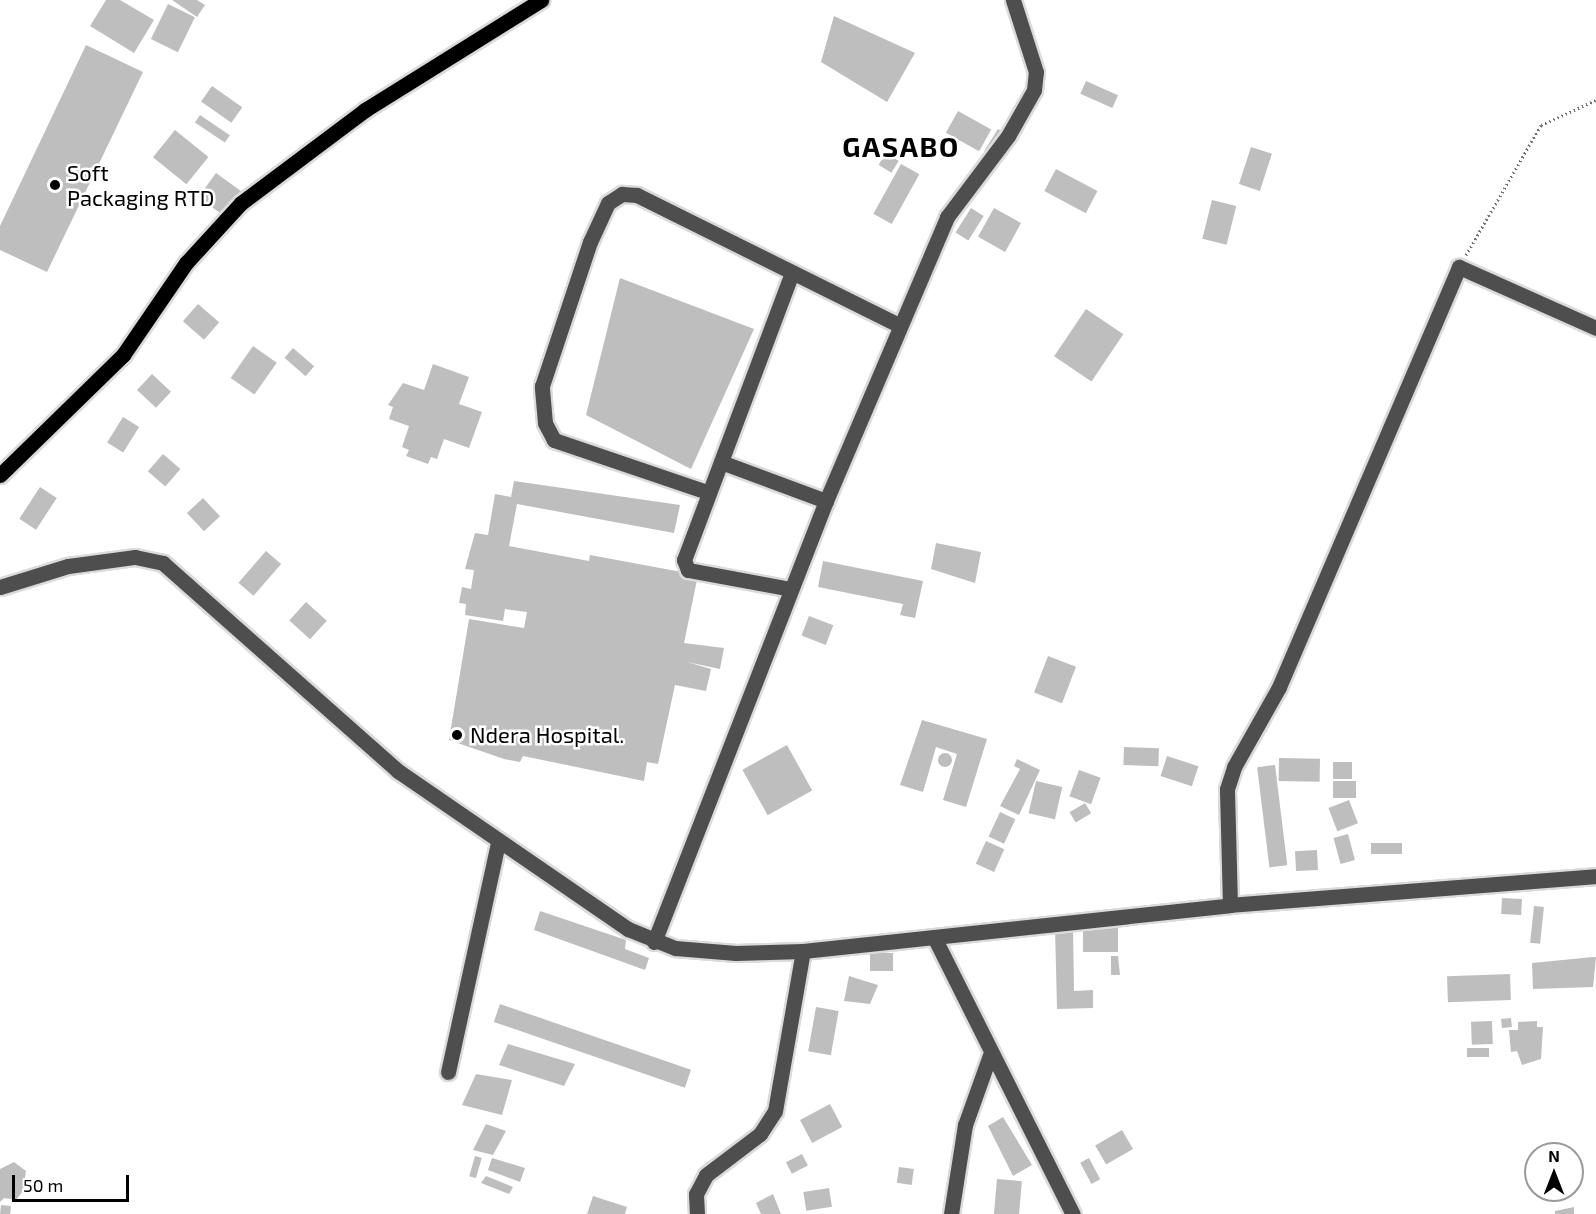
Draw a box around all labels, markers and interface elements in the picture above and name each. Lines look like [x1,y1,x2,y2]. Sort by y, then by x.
district label: GASABO [842,129,960,163]
place label: Soft Packaging RTD [67,159,214,210]
marker: Soft Packaging RTD [48,178,62,192]
place label: Ndera Hospital. [470,722,624,748]
marker: Ndera Hospital. [448,726,466,744]
north arrow [1524,1142,1584,1202]
text: N [1548,1146,1560,1165]
scale bar [15,1163,132,1201]
text: 50 m [23,1174,63,1196]

